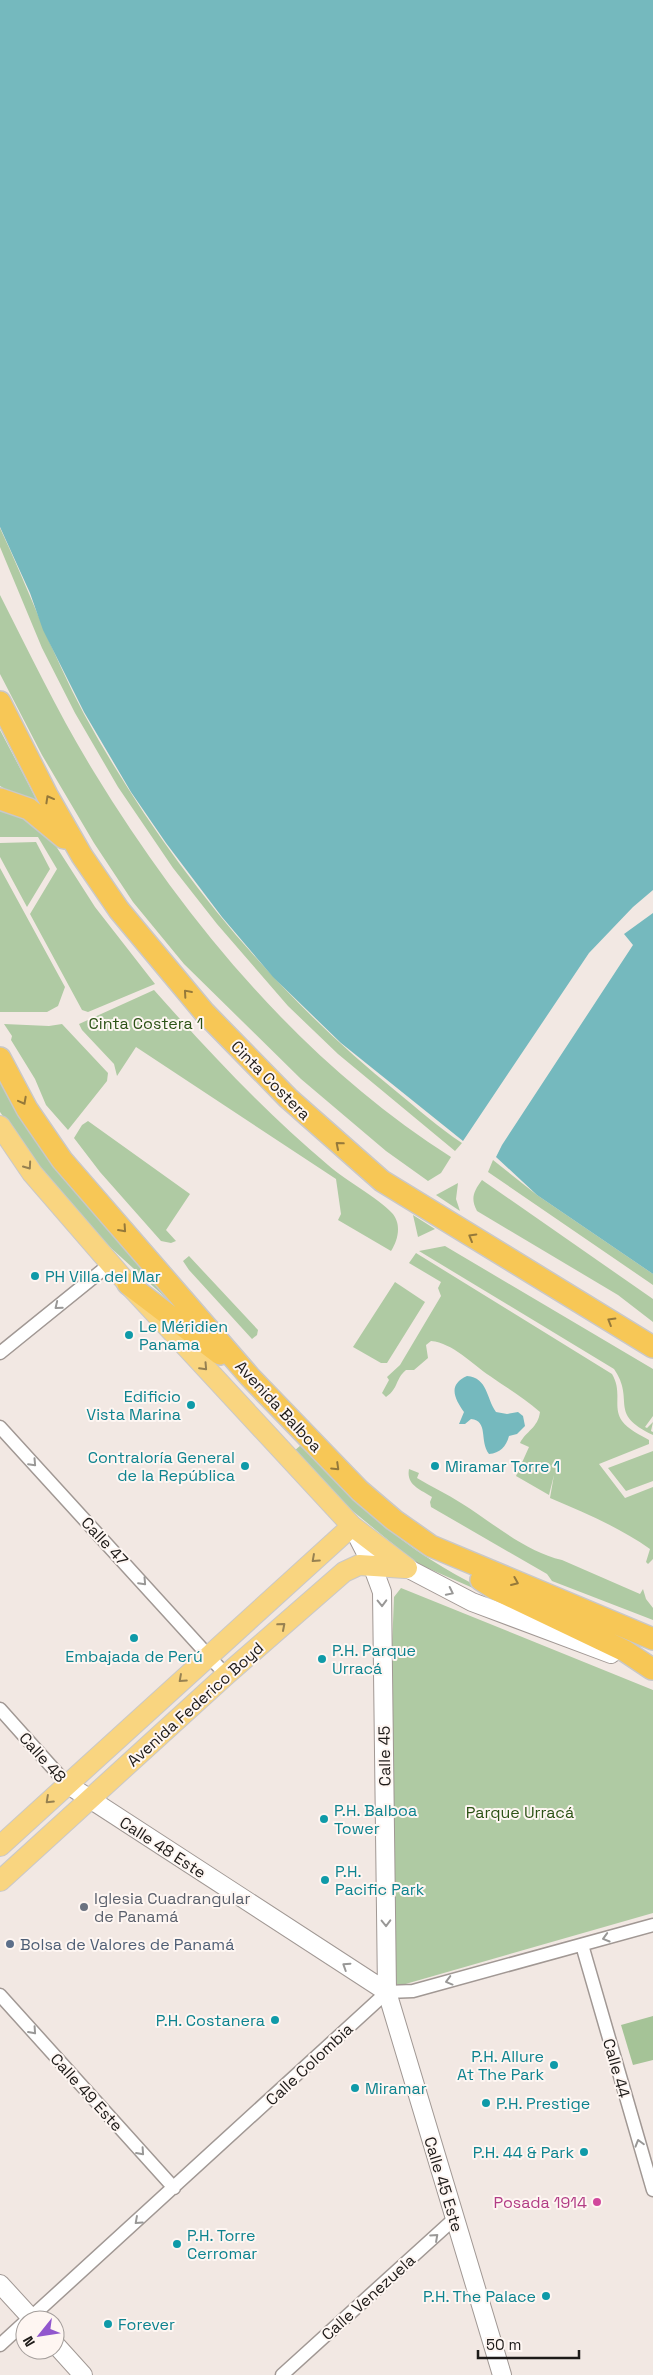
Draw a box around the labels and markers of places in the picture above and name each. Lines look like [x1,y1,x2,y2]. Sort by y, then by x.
place label: PH Villa del Mar [45,1266,161,1287]
marker: PH Villa del Mar [29,1270,41,1282]
place label: Le Méridien Panama [139,1316,228,1355]
marker: Le Méridien Panama [123,1329,135,1341]
place label: Edificio Vista Marina [86,1386,181,1425]
marker: Edificio Vista Marina [185,1399,197,1411]
place label: Contraloría General de la República [88,1447,235,1486]
place label: Miramar Torre 1 [445,1456,560,1477]
marker: Contraloría General de la República [239,1460,251,1472]
marker: Miramar Torre 1 [429,1460,441,1472]
marker: Embajada de Perú [128,1632,140,1644]
place label: P.H. Parque Urracá [332,1640,416,1679]
place label: Embajada de Perú [65,1646,203,1667]
marker: P.H. Parque Urracá [316,1653,328,1665]
place label: P.H. Balboa Tower [334,1800,417,1839]
marker: P.H. Balboa Tower [318,1813,330,1825]
place label: P.H. Pacific Park [335,1861,425,1900]
marker: P.H. Pacific Park [319,1874,331,1886]
place label: Iglesia Cuadrangular de Panamá [94,1888,251,1927]
marker: Iglesia Cuadrangular de Panamá [78,1901,90,1913]
place label: Bolsa de Valores de Panamá [20,1934,234,1955]
marker: Bolsa de Valores de Panamá [4,1938,16,1950]
place label: P.H. Costanera [156,2010,265,2031]
marker: P.H. Costanera [269,2014,281,2026]
place label: P.H. Allure At The Park [457,2046,544,2085]
marker: P.H. Allure At The Park [548,2059,560,2071]
place label: Miramar [365,2078,427,2099]
marker: Miramar [349,2082,361,2094]
place label: P.H. Prestige [496,2093,590,2114]
marker: P.H. Prestige [480,2097,492,2109]
place label: P.H. 44 & Park [473,2142,574,2163]
marker: P.H. 44 & Park [578,2146,590,2158]
place label: Posada 1914 [494,2192,587,2213]
marker: Posada 1914 [591,2196,603,2208]
place label: P.H. Torre Cerromar [187,2225,257,2264]
marker: P.H. Torre Cerromar [171,2238,183,2250]
place label: P.H. The Palace [423,2286,536,2307]
marker: P.H. The Palace [540,2290,552,2302]
place label: Forever [118,2314,175,2335]
marker: Forever [102,2318,114,2330]

